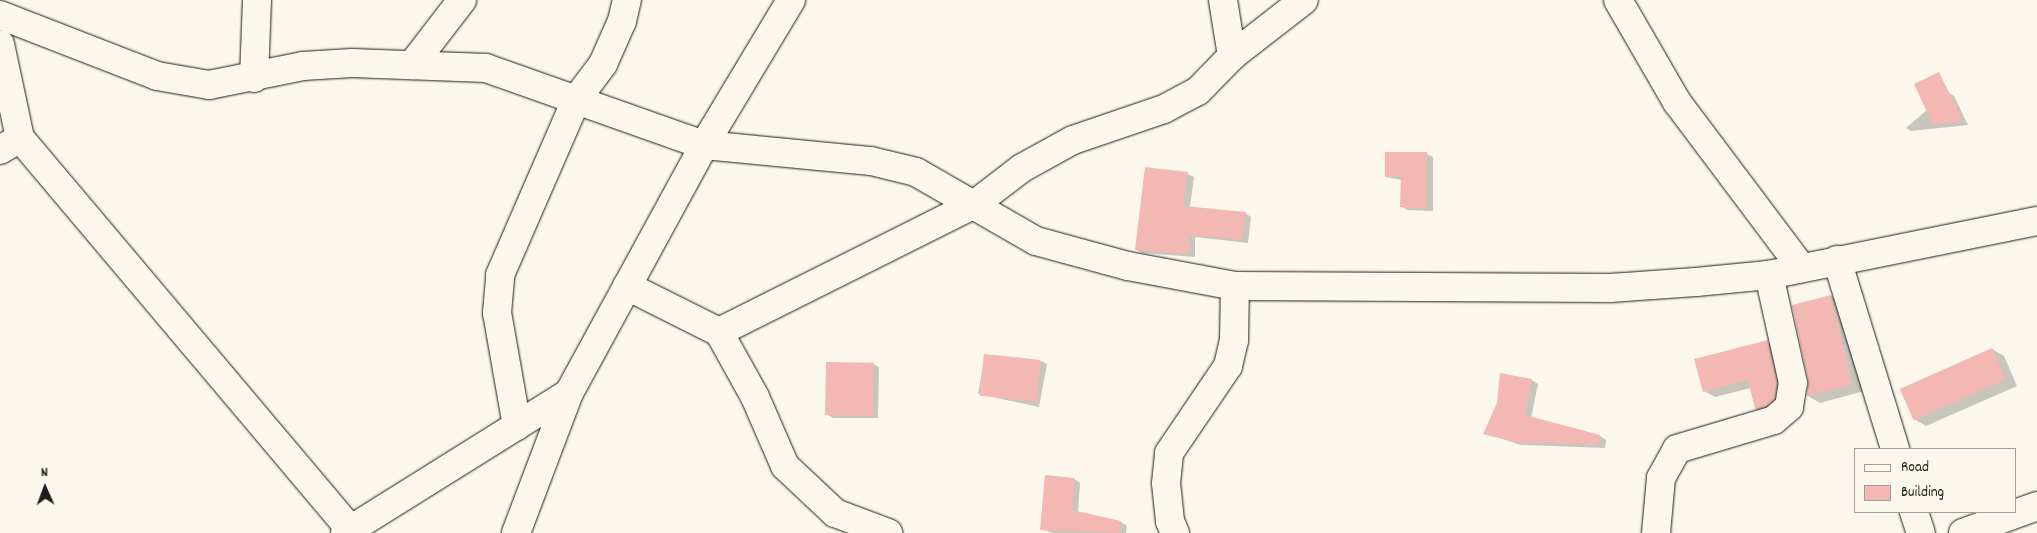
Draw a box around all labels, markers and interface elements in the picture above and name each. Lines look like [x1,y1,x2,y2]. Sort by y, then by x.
legend [1854,448,2017,513]
text: Road [1901,457,1929,479]
north arrow [20,463,70,513]
text: N [41,463,48,483]
text: Building [1901,482,1944,504]

